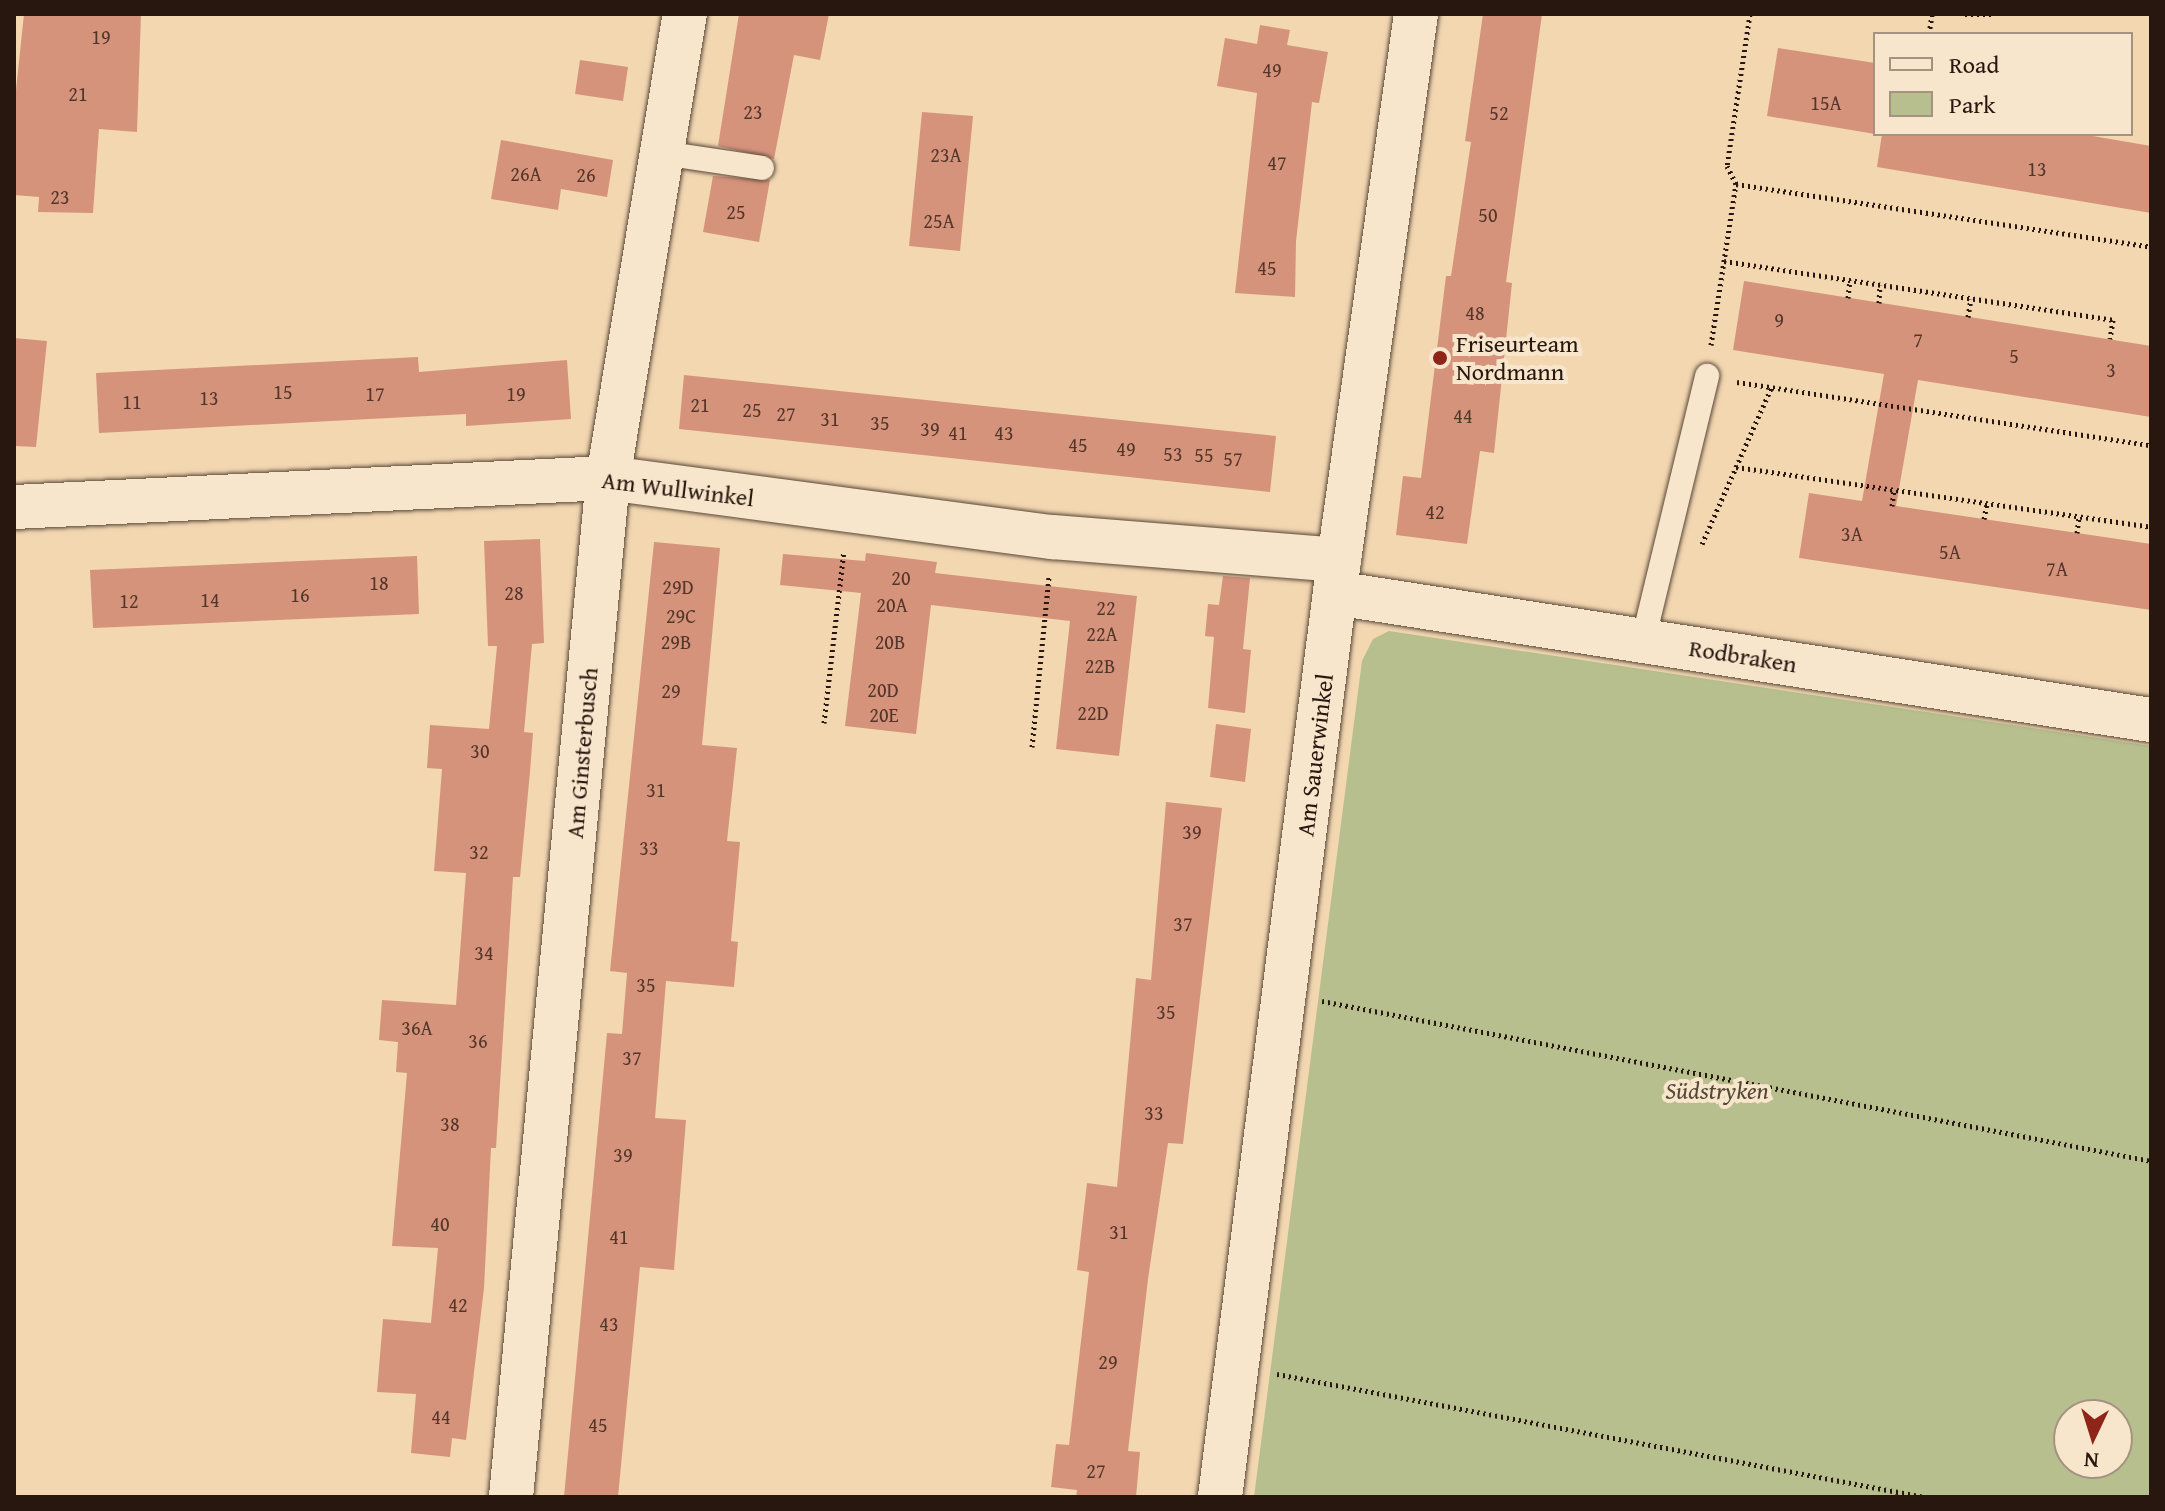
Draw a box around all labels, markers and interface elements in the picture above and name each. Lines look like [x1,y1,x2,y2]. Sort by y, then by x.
house number: 19 [91,24,111,48]
legend [1873,32,2133,136]
text: Road [1949,47,1999,82]
house number: 49 [1262,57,1282,81]
house number: 21 [68,81,88,105]
text: Park [1949,87,1995,122]
house number: 15A [1810,90,1842,114]
house number: 23 [743,99,763,123]
house number: 52 [1489,100,1509,124]
house number: 23A [930,142,962,166]
house number: 47 [1267,150,1287,174]
house number: 13 [2027,156,2047,180]
house number: 26A [510,161,542,185]
house number: 26 [576,162,596,186]
house number: 23 [50,184,70,208]
house number: 25 [726,199,746,223]
house number: 50 [1478,202,1498,226]
house number: 25A [923,208,955,232]
house number: 45 [1257,255,1277,279]
house number: 48 [1465,300,1485,324]
house number: 9 [1774,307,1784,331]
house number: 7 [1913,327,1923,351]
place label: Friseurteam Nordmann [1456,330,1579,386]
house number: 5 [2009,343,2019,367]
marker: Friseurteam Nordmann [1431,349,1449,367]
house number: 3 [2106,357,2116,381]
house number: 15 [273,379,293,403]
house number: 17 [365,381,385,405]
house number: 19 [506,381,526,405]
house number: 13 [199,385,219,409]
house number: 11 [122,389,142,413]
house number: 21 [690,392,710,416]
house number: 25 [742,397,762,421]
house number: 27 [776,401,796,425]
house number: 44 [1453,403,1473,427]
house number: 31 [820,406,840,430]
house number: 35 [870,410,890,434]
house number: 39 [920,416,940,440]
house number: 41 [948,420,968,444]
house number: 43 [994,420,1014,444]
house number: 45 [1068,432,1088,456]
house number: 49 [1116,436,1136,460]
house number: 53 [1163,441,1183,465]
house number: 55 [1194,442,1214,466]
house number: 57 [1223,446,1243,470]
street label: Am Wullwinkel [600,465,756,513]
house number: 42 [1425,499,1445,523]
house number: 3A [1841,521,1863,545]
house number: 5A [1939,539,1961,563]
house number: 7A [2046,556,2068,580]
house number: 20 [891,565,911,589]
house number: 18 [369,570,389,594]
house number: 29D [662,574,694,598]
house number: 28 [504,580,524,604]
house number: 16 [290,582,310,606]
house number: 14 [200,587,220,611]
house number: 12 [119,588,139,612]
house number: 20A [876,592,908,616]
house number: 22 [1096,595,1116,619]
house number: 29C [666,603,696,627]
house number: 22A [1086,621,1118,645]
house number: 29B [661,629,691,653]
house number: 20B [875,629,905,653]
street label: Rodbraken [1687,633,1799,679]
house number: 22B [1085,653,1115,677]
street label: Am Ginsterbusch [560,666,604,840]
street label: Am Sauerwinkel [1291,672,1339,838]
house number: 20D [867,677,899,701]
house number: 29 [661,678,681,702]
house number: 22D [1077,700,1109,724]
house number: 20E [869,702,899,726]
house number: 30 [470,738,490,762]
house number: 31 [646,777,666,801]
house number: 39 [1182,819,1202,843]
house number: 33 [639,835,659,859]
house number: 32 [469,839,489,863]
house number: 37 [1173,911,1193,935]
house number: 34 [474,940,494,964]
house number: 35 [636,972,656,996]
house number: 35 [1156,999,1176,1023]
house number: 36A [401,1015,433,1039]
house number: 36 [468,1028,488,1052]
house number: 37 [622,1045,642,1069]
park label: Südstryken [1665,1077,1769,1105]
house number: 33 [1144,1100,1164,1124]
house number: 38 [440,1111,460,1135]
house number: 39 [613,1142,633,1166]
house number: 40 [430,1211,450,1235]
house number: 31 [1109,1219,1129,1243]
house number: 41 [609,1224,629,1248]
house number: 42 [448,1292,468,1316]
house number: 43 [599,1311,619,1335]
house number: 29 [1098,1349,1118,1373]
north arrow [2053,1399,2133,1479]
house number: 44 [431,1404,451,1428]
house number: 45 [588,1412,608,1436]
text: N [2083,1444,2100,1477]
house number: 27 [1086,1458,1106,1482]

